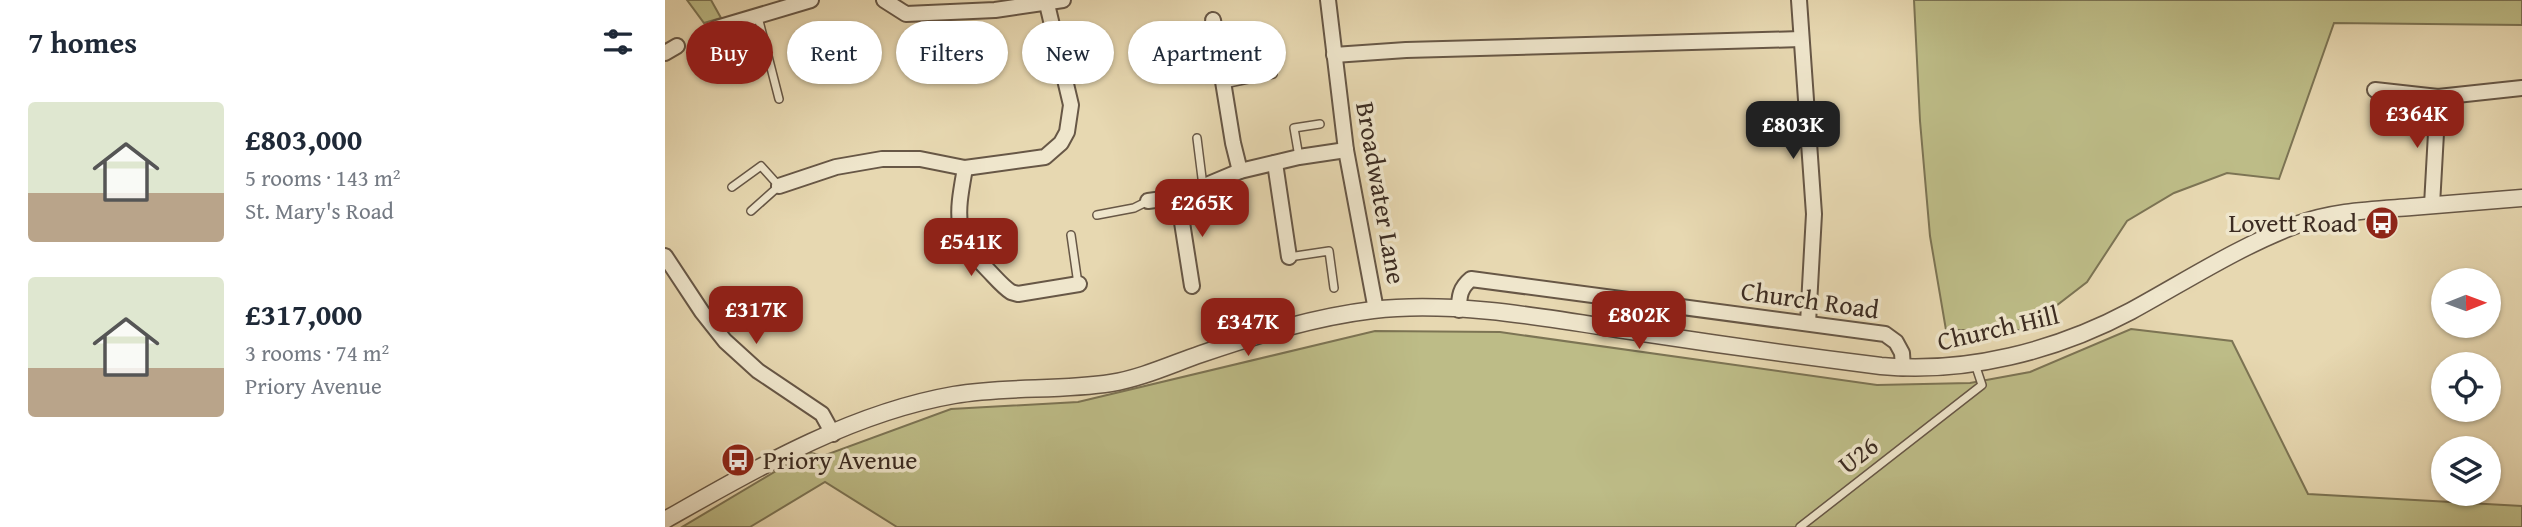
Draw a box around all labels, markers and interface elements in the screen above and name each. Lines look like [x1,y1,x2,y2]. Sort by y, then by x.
text: 7 homes [28,20,137,64]
chip: Buy [686,21,773,84]
chip: Rent [787,21,882,84]
chip: Filters [896,21,1008,84]
chip: New [1022,21,1114,84]
chip: Apartment [1128,21,1286,84]
icon: filters [599,23,637,61]
pin: £364K [2368,90,2466,150]
text: £364K [2386,96,2448,129]
street label: Broadwater Lane [1346,99,1417,287]
pin: £803K [1744,102,1842,161]
text: £803K [1762,107,1824,140]
text: £803,000 [245,117,362,161]
icon: home [84,130,168,214]
text: 5 rooms · 143 m² [245,161,400,194]
pin: £265K [1153,180,1251,239]
text: £265K [1171,185,1233,218]
text: St. Mary's Road [245,194,394,227]
place label: Lovett Road [2229,203,2357,242]
bus stop icon: Lovett Road [2363,204,2401,242]
pin: £541K [922,218,1020,278]
text: £541K [940,224,1002,257]
north arrow [2431,268,2501,338]
map controls [2431,268,2501,506]
street label: Church Road [1739,271,1882,329]
pin: £317K [707,286,805,346]
text: £317,000 [245,292,362,336]
text: £317K [725,292,787,325]
pin: £802K [1590,292,1688,351]
street label: Church Hill [1933,295,2063,360]
text: £802K [1608,297,1670,330]
pin: £347K [1199,298,1297,358]
text: £347K [1217,304,1279,337]
icon: home [84,305,168,389]
text: 3 rooms · 74 m² [245,336,389,369]
button: locate [2431,352,2501,422]
text: Priory Avenue [245,369,382,402]
street label: U26 [1829,426,1886,483]
button: layers [2431,436,2501,506]
place label: Priory Avenue [763,440,918,479]
bus stop icon: Priory Avenue [719,441,757,479]

